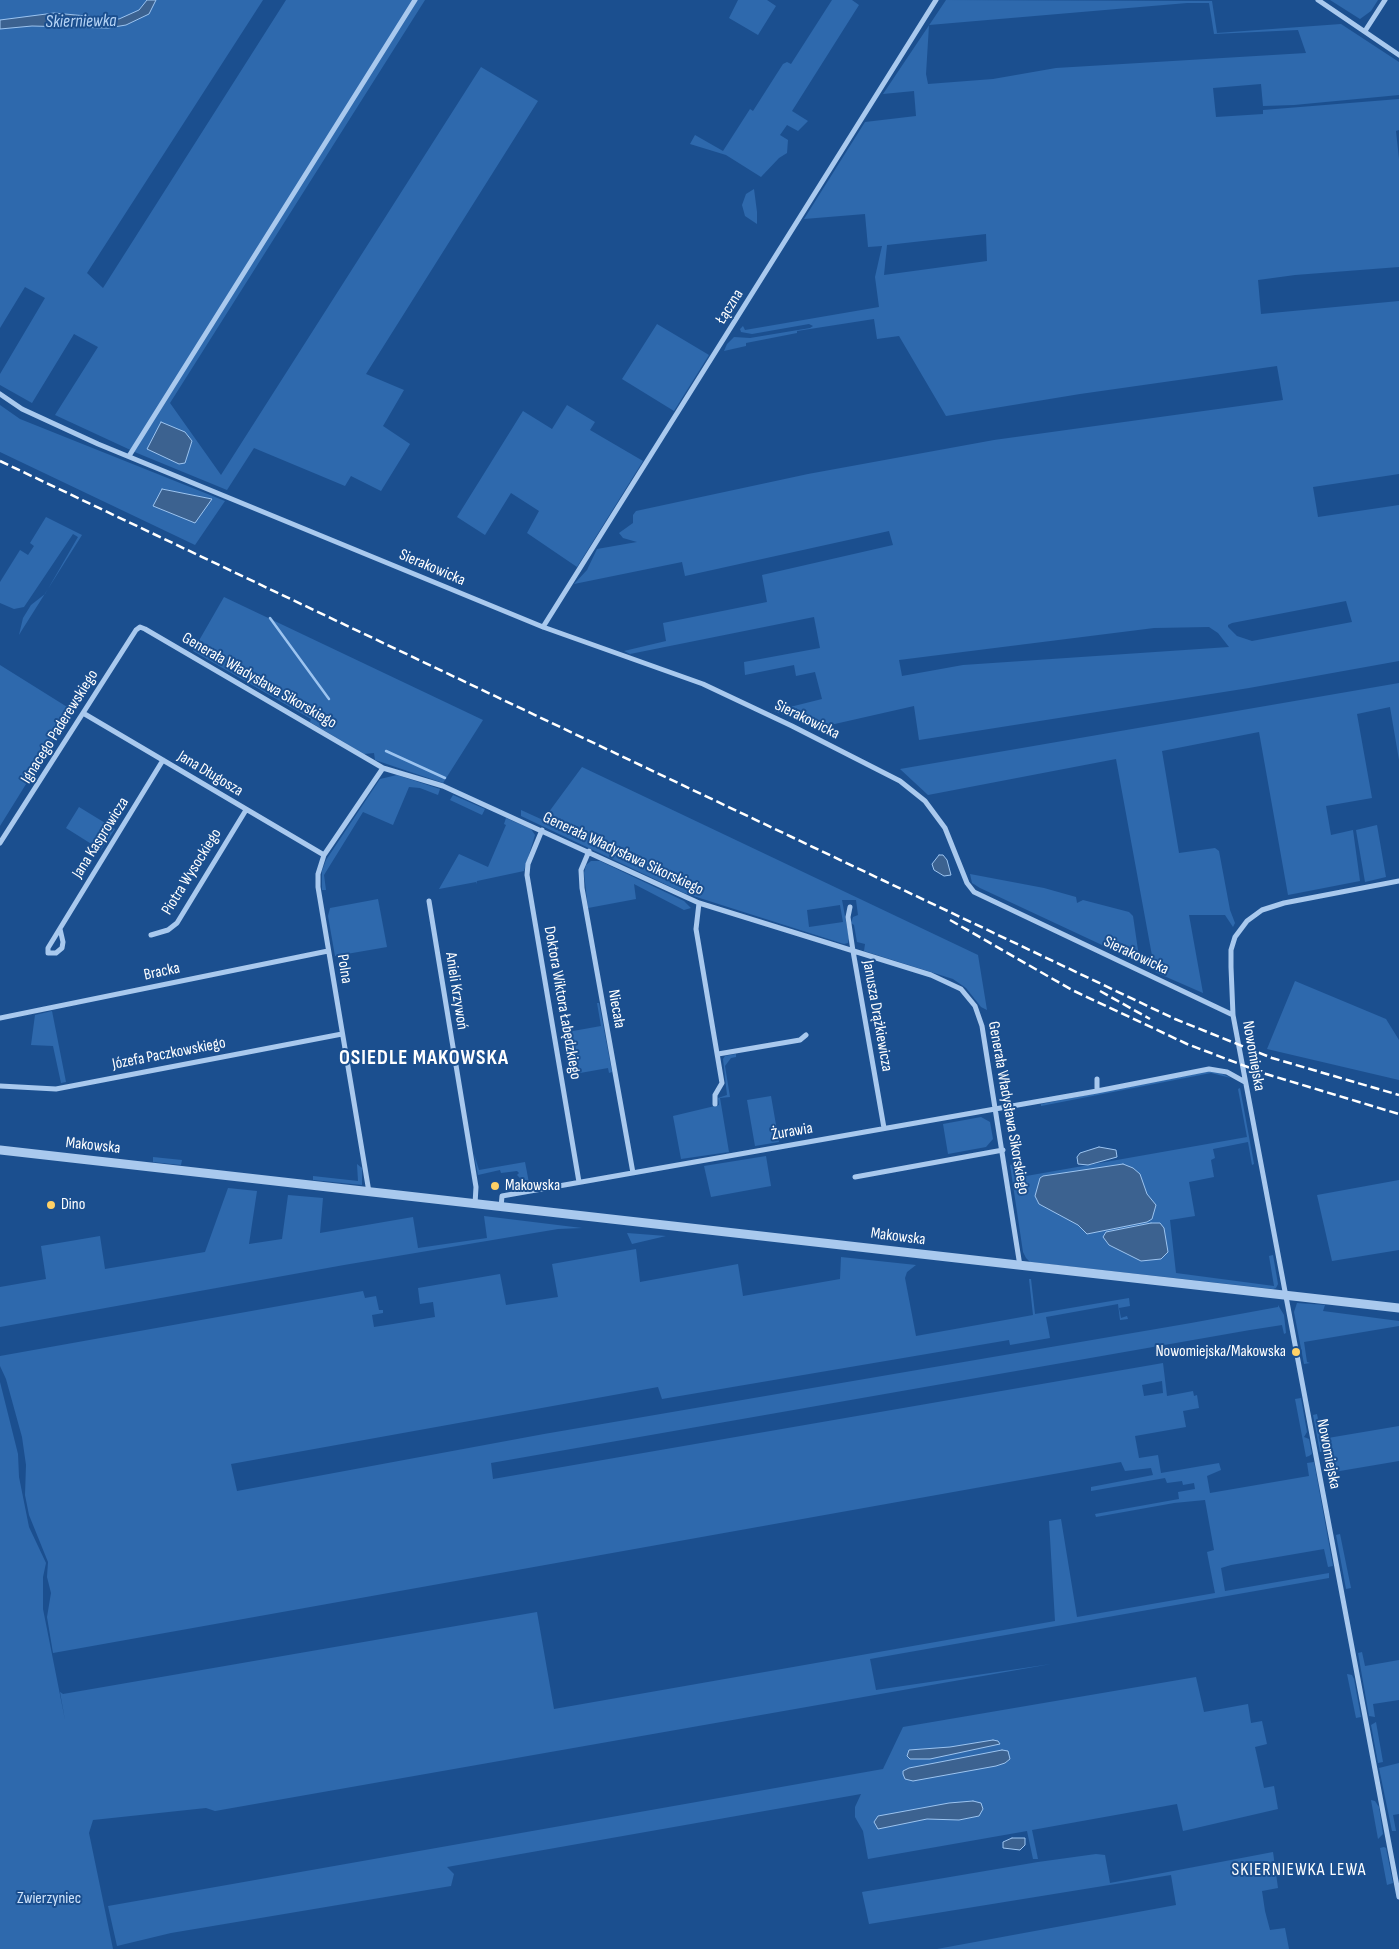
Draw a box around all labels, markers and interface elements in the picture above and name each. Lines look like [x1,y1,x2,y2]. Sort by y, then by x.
water label: Skierniewka [45,11,117,33]
street label: Łączna [712,286,748,328]
street label: Sierakowicka [396,546,468,590]
street label: Generała Władysława Sikorskiego [178,629,340,733]
street label: Ignacego Paderewskiego [17,667,103,787]
street label: Sierakowicka [771,696,843,744]
street label: Jana Długosza [174,747,246,801]
street label: Jana Kasprowicza [69,794,133,882]
street label: Generała Władysława Sikorskiego [539,808,707,900]
street label: Piotra Wysockiego [158,825,226,919]
street label: Doktora Wiktora Łabędzkiego [539,925,585,1081]
street label: Sierakowicka [1100,933,1172,979]
street label: Anieli Krzywoń [440,951,472,1031]
street label: Polna [332,953,356,985]
street label: Bracka [142,959,182,985]
street label: Janusza Drążkiewicza [858,959,896,1073]
street label: Niecała [603,988,629,1030]
street label: Nowomiejska [1237,1019,1269,1093]
street label: Generała Władysława Sikorskiego [983,1020,1033,1196]
street label: Józefa Paczkowskiego [111,1034,227,1074]
district label: OSIEDLE MAKOWSKA [337,1046,511,1072]
street label: Żurawia [770,1119,814,1145]
street label: Makowska [65,1134,121,1158]
place label: Makowska [505,1176,560,1196]
marker: Makowska [489,1180,501,1192]
place label: Dino [61,1195,85,1215]
marker: Dino [45,1199,57,1211]
street label: Makowska [869,1224,927,1250]
place label: Nowomiejska/Makowska [1155,1342,1286,1362]
marker: Nowomiejska/Makowska [1290,1346,1302,1358]
street label: Nowomiejska [1312,1417,1344,1491]
district label: SKIERNIEWKA LEWA [1230,1859,1368,1881]
park label: Zwierzyniec [17,1889,81,1909]

